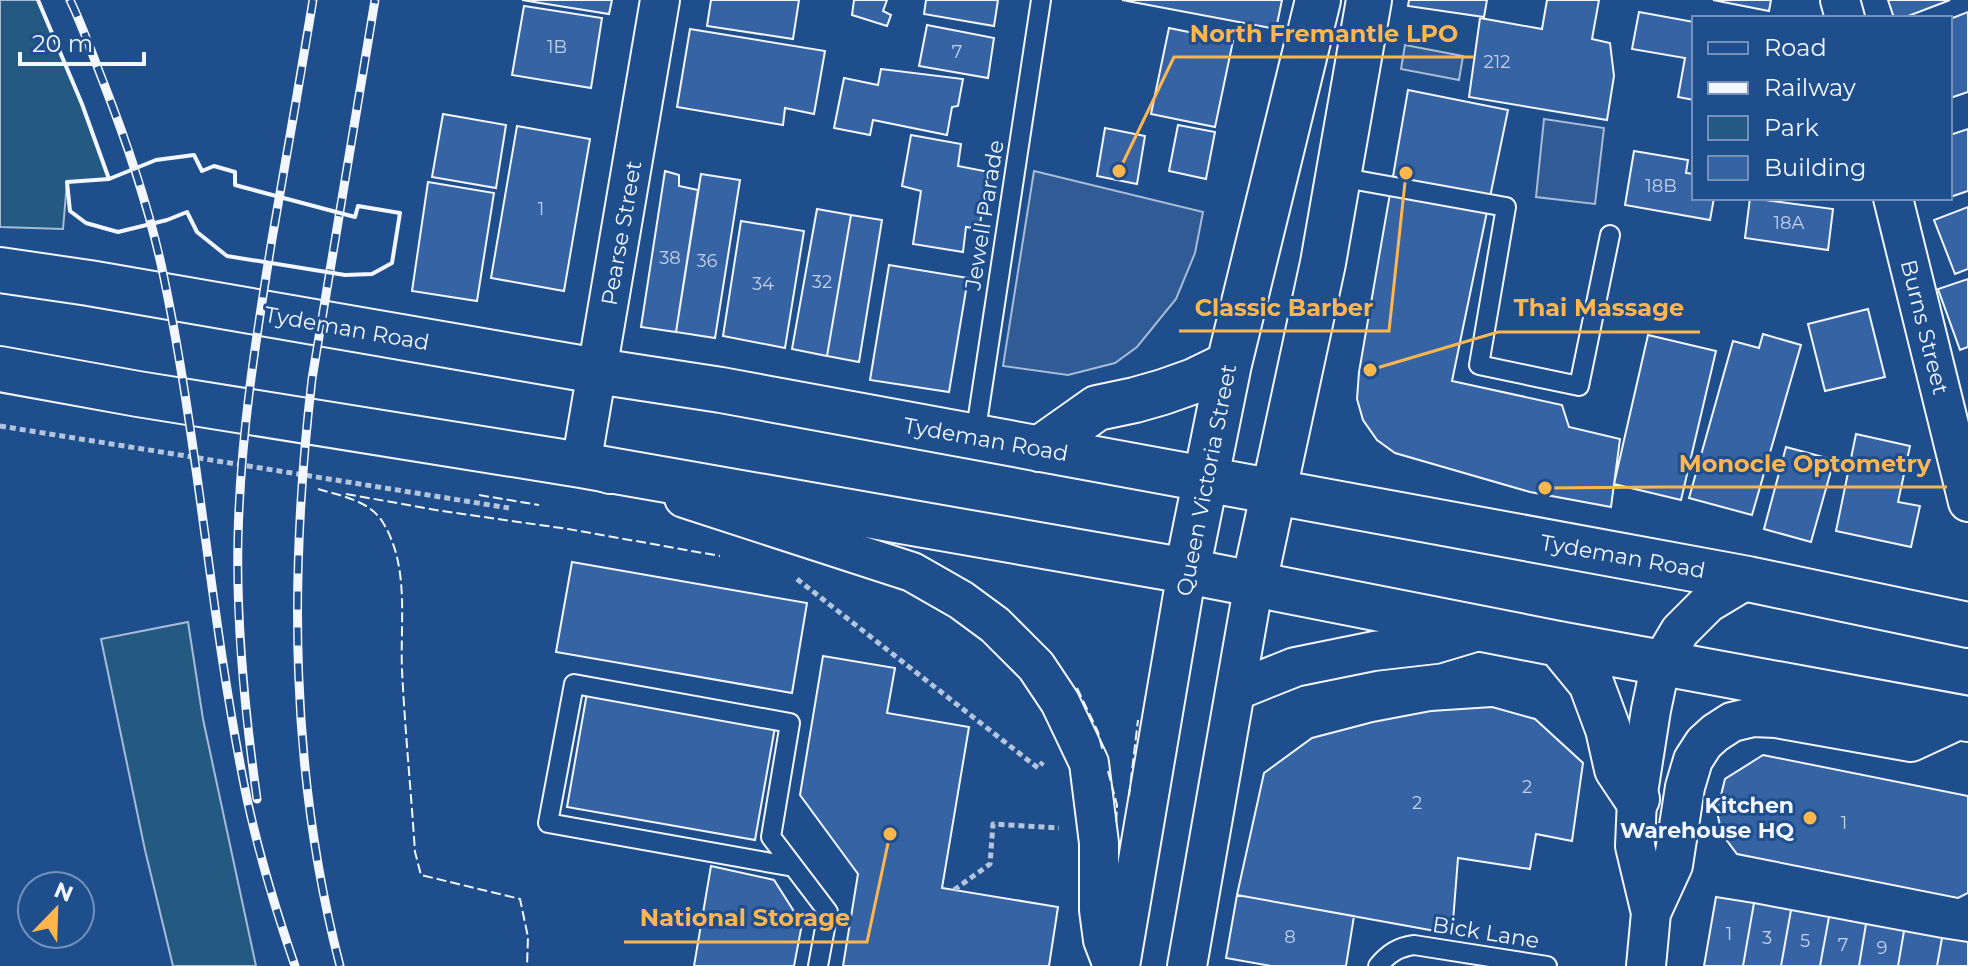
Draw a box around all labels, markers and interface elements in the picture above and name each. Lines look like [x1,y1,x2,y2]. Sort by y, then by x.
callout: North Fremantle LPO [1174,9,1474,57]
scale bar [20,16,144,66]
legend [1692,16,1952,200]
text: North Fremantle LPO [1190,19,1458,48]
text: 20 m [32,29,93,58]
text: Road [1764,33,1827,62]
house number: 1B [547,36,567,58]
house number: 7 [952,41,962,63]
house number: 212 [1484,51,1510,73]
text: Railway [1764,73,1856,102]
text: Park [1764,113,1819,142]
street label: Jewell Parade [959,138,1010,293]
text: Building [1764,153,1867,182]
street label: Pearse Street [595,159,648,308]
house number: 18B [1645,175,1677,197]
house number: 1 [538,198,544,220]
house number: 18A [1774,212,1804,234]
house number: 38 [659,247,681,269]
house number: 36 [696,250,718,272]
street label: Burns Street [1895,257,1954,397]
house number: 32 [812,271,832,293]
house number: 34 [752,273,774,295]
callout: Classic Barber [1179,283,1389,331]
callout: Thai Massage [1498,284,1700,332]
text: Classic Barber [1195,293,1373,322]
text: Thai Massage [1514,293,1684,322]
street label: Tydeman Road [262,301,431,356]
street label: Queen Victoria Street [1171,362,1242,599]
street label: Tydeman Road [901,412,1070,467]
callout: Monocle Optometry [1663,439,1947,487]
text: Monocle Optometry [1679,449,1932,478]
street label: Tydeman Road [1538,529,1707,584]
house number: 2 [1522,776,1532,798]
house number: 2 [1412,792,1422,814]
place label: Kitchen Warehouse HQ [1620,792,1794,844]
marker: Kitchen Warehouse HQ [1801,809,1819,827]
house number: 1 [1841,812,1847,834]
north arrow [16,870,96,950]
text: N [50,876,77,908]
callout: National Storage [624,894,867,942]
text: National Storage [640,903,850,932]
street label: Bick Lane [1431,911,1541,954]
house number: 1 [1726,923,1732,945]
house number: 8 [1284,926,1296,948]
house number: 3 [1762,927,1772,949]
house number: 5 [1800,930,1810,952]
house number: 7 [1838,934,1848,956]
house number: 9 [1877,937,1888,959]

